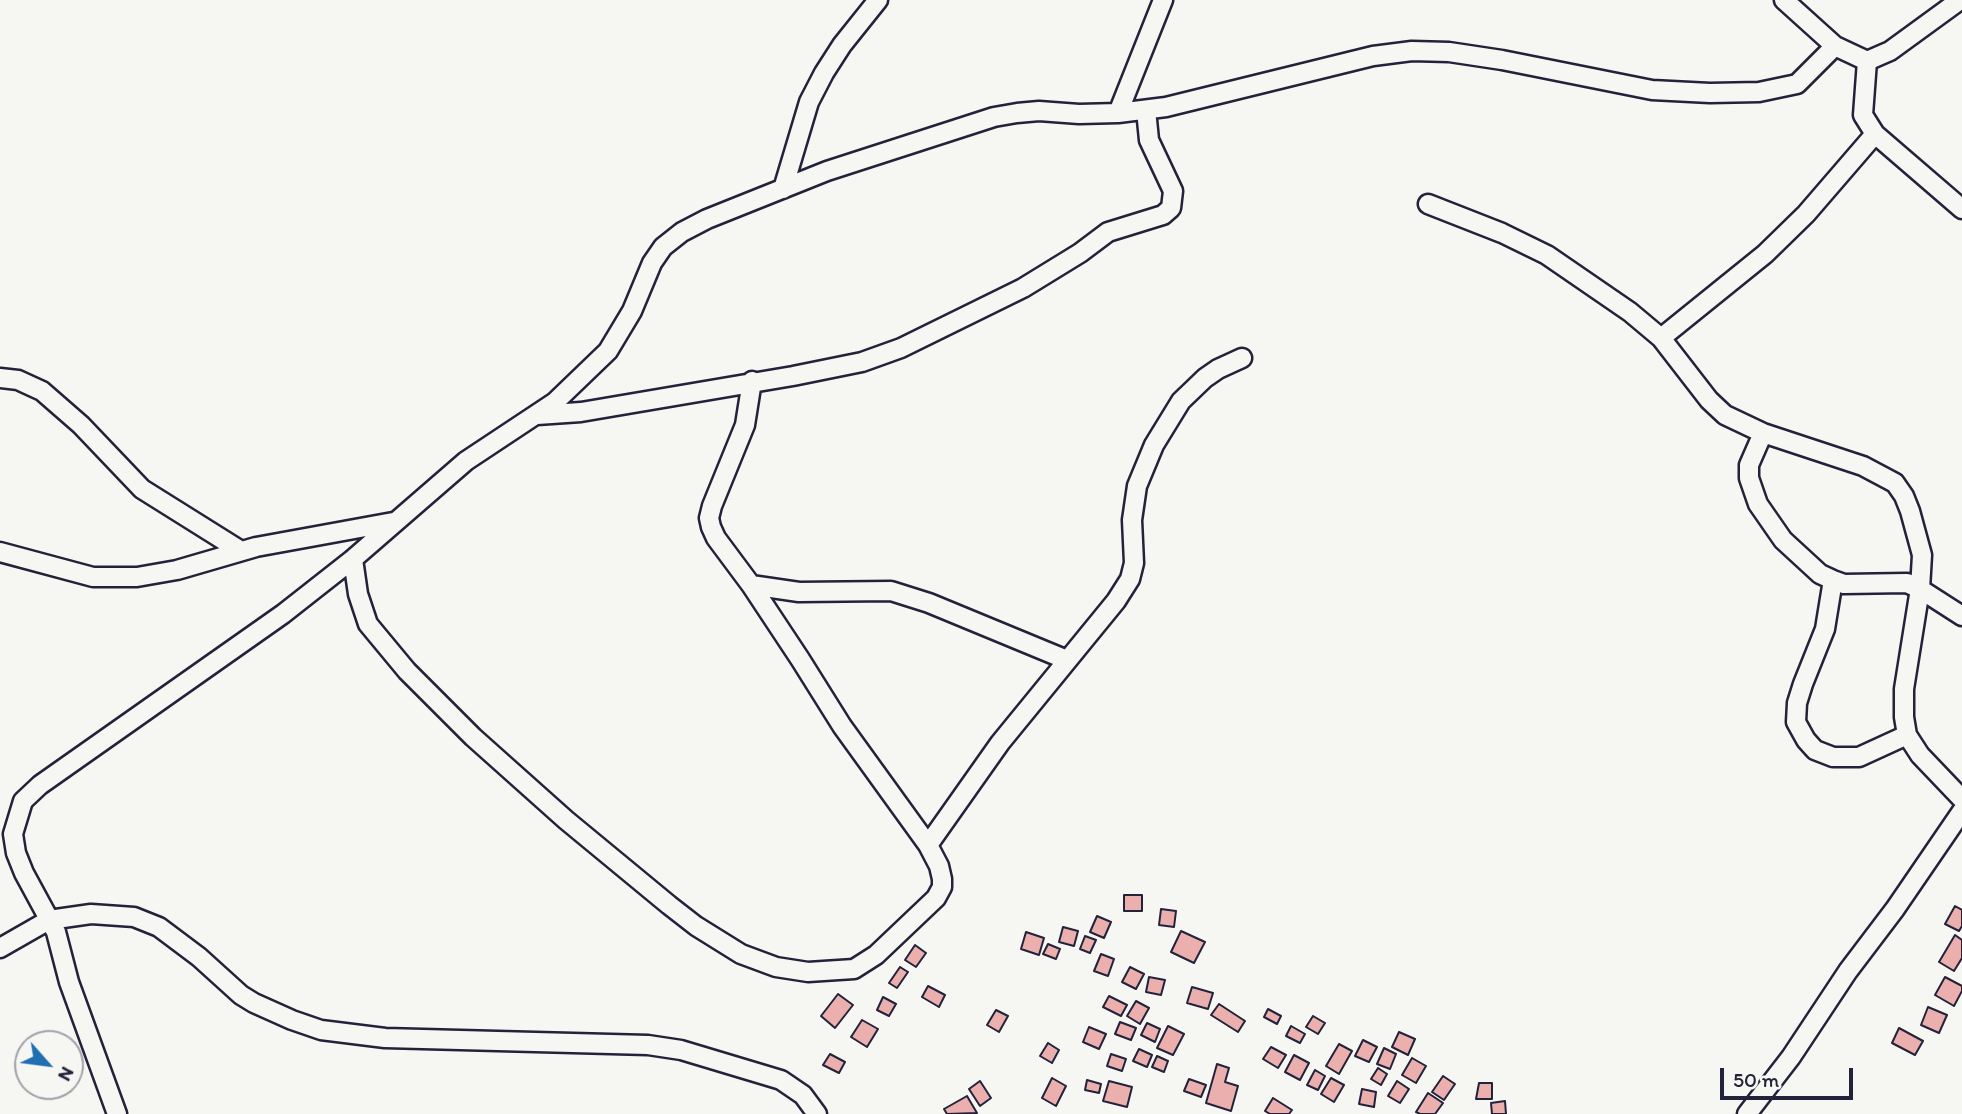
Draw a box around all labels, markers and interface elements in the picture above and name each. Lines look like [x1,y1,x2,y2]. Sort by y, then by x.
north arrow [14,1030,84,1100]
scale bar [1724,1054,1857,1098]
text: N [53,1063,79,1085]
text: 50 m [1733,1067,1779,1092]

